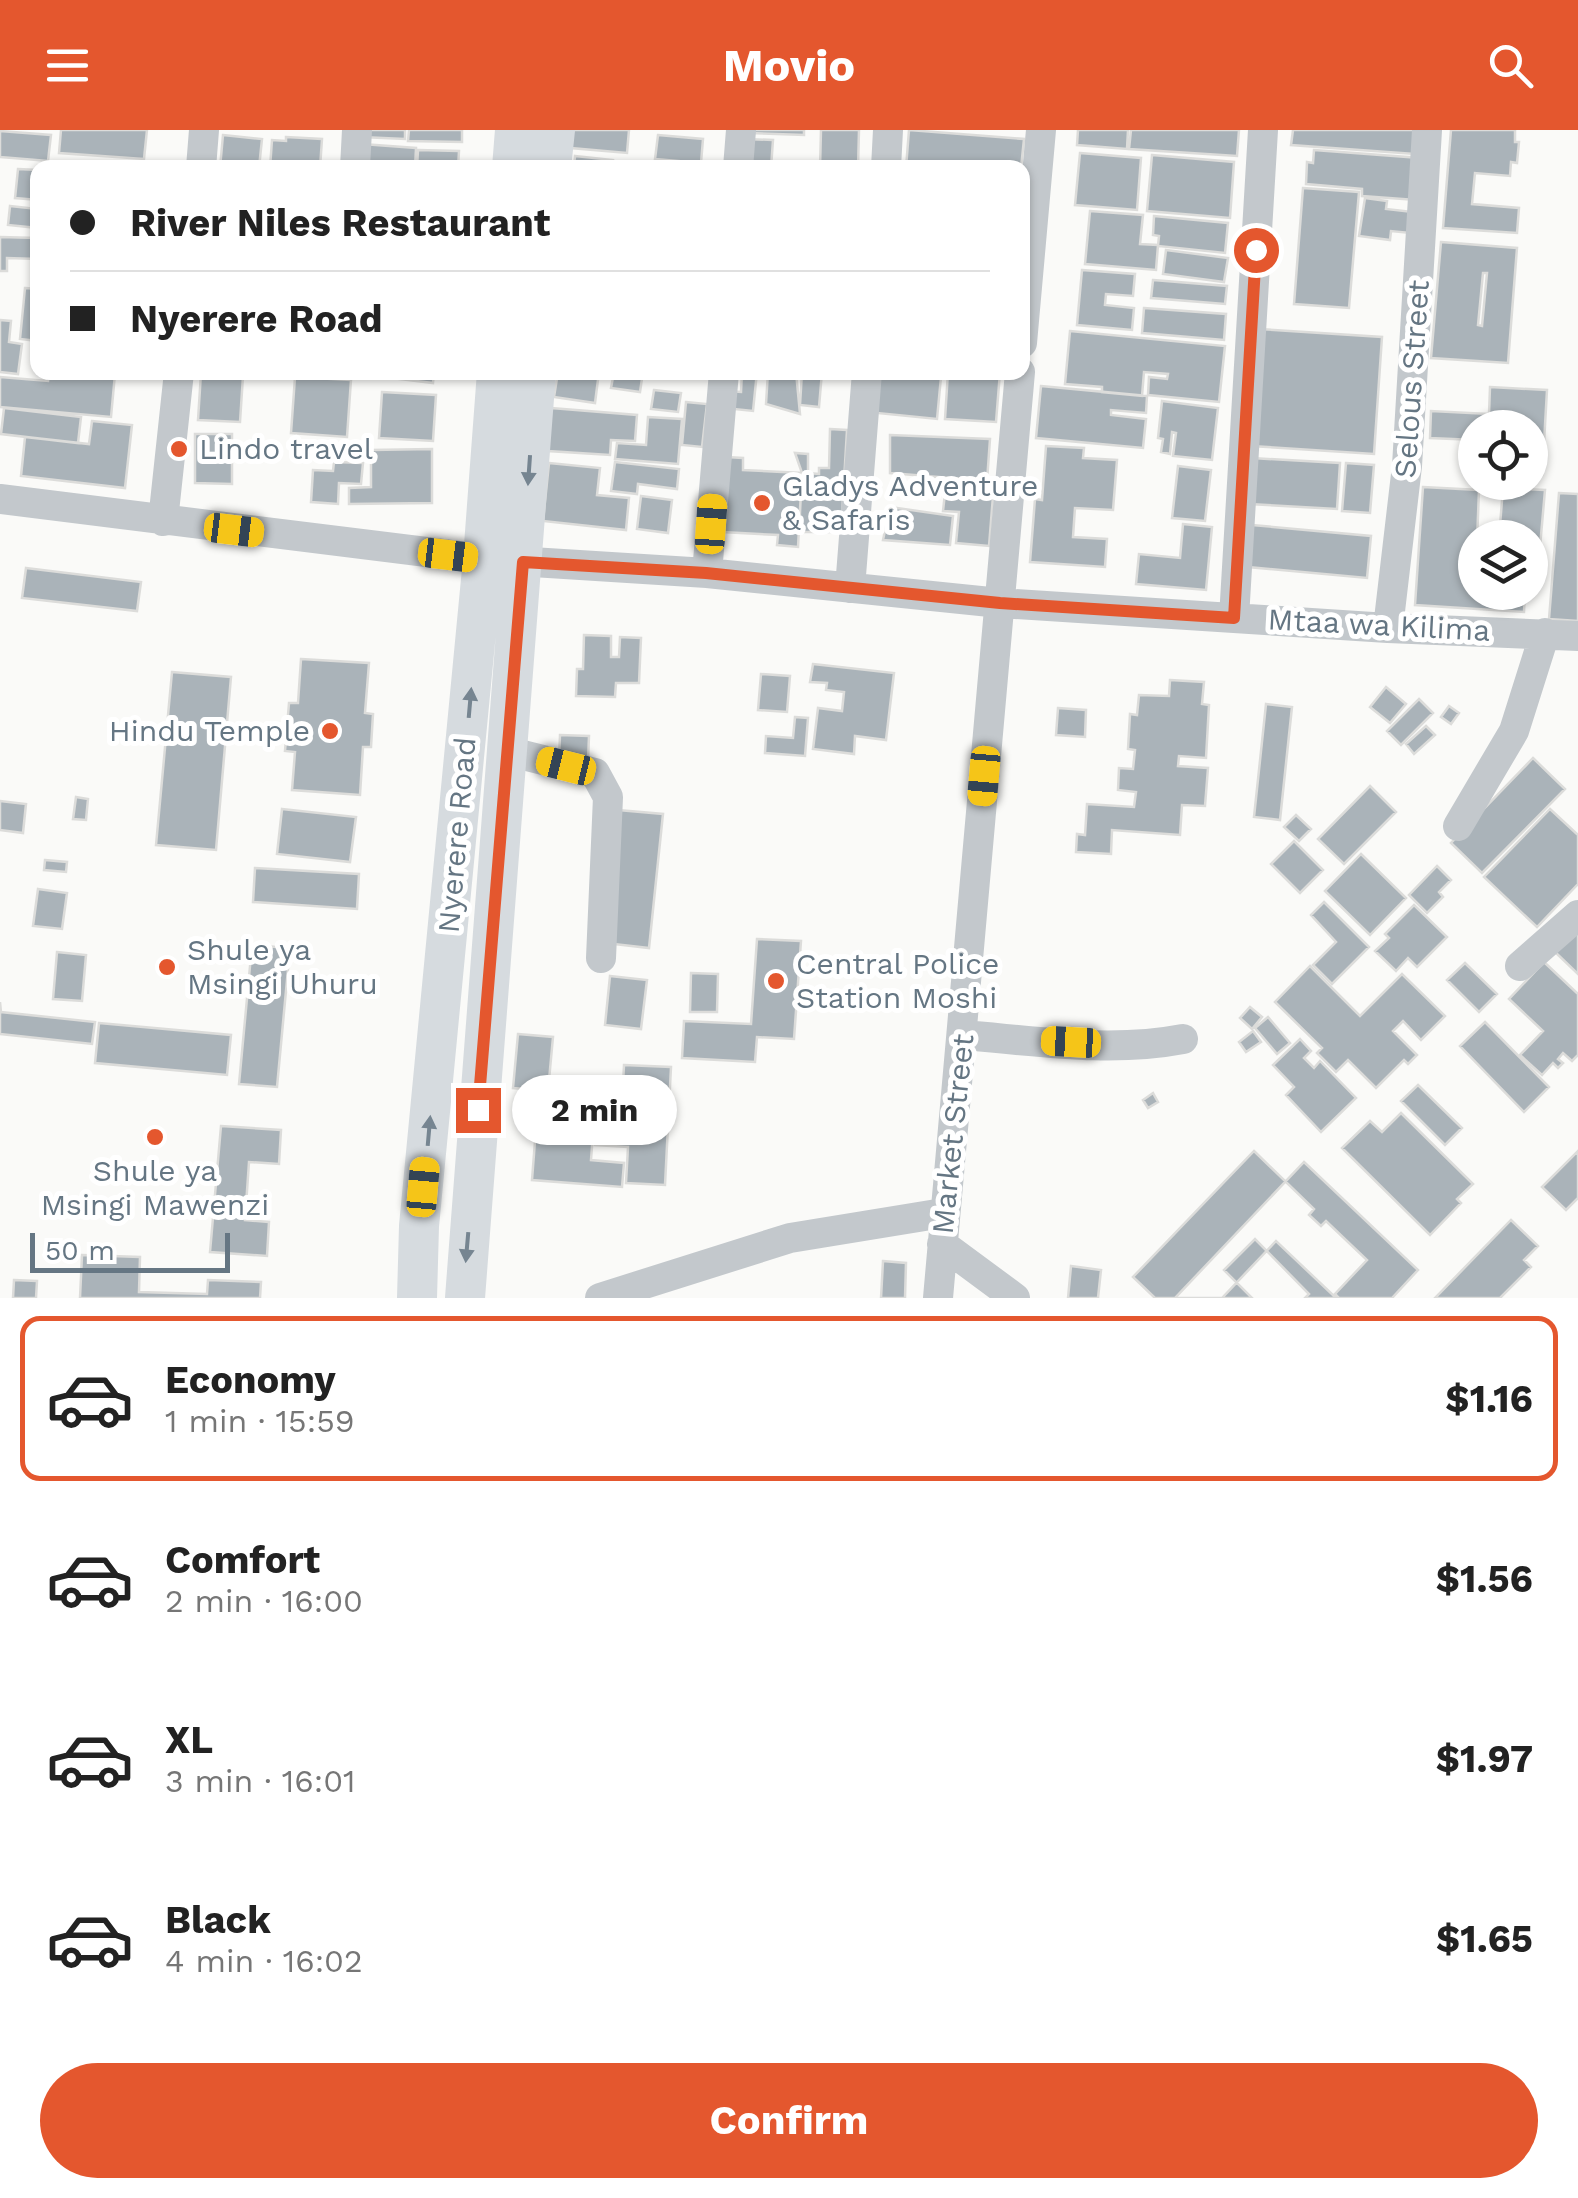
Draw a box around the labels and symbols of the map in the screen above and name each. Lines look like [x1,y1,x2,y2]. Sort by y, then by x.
route start [1234,228,1279,273]
street label: Selous Street [1387,278,1436,479]
place label: Lindo travel [199,431,373,466]
marker: Lindo travel [168,438,190,460]
one-way arrow [521,454,537,486]
place label: Gladys Adventure & Safaris [782,468,1038,537]
marker: Gladys Adventure & Safaris [751,492,773,514]
car [694,493,728,555]
car [202,511,266,549]
car [416,536,480,574]
street label: Mtaa wa Kilima [1267,601,1491,648]
one-way arrow [462,687,478,718]
place label: Hindu Temple [109,713,310,748]
marker: Hindu Temple [319,720,341,742]
street label: Nyerere Road [431,736,482,934]
car [533,744,599,788]
car [966,745,1002,807]
place label: Shule ya Msingi Uhuru [187,932,378,1001]
place label: Central Police Station Moshi [796,946,999,1015]
marker: Shule ya Msingi Uhuru [156,956,178,978]
marker: Central Police Station Moshi [765,970,787,992]
car [1040,1025,1102,1059]
street label: Market Street [925,1032,980,1236]
callout: 2 min [513,1075,678,1145]
route end [456,1088,501,1133]
one-way arrow [421,1115,437,1146]
marker: Shule ya Msingi Mawenzi [144,1126,166,1148]
place label: Shule ya Msingi Mawenzi [41,1153,269,1222]
car [405,1156,441,1218]
scale bar [30,1228,230,1272]
one-way arrow [458,1232,474,1264]

